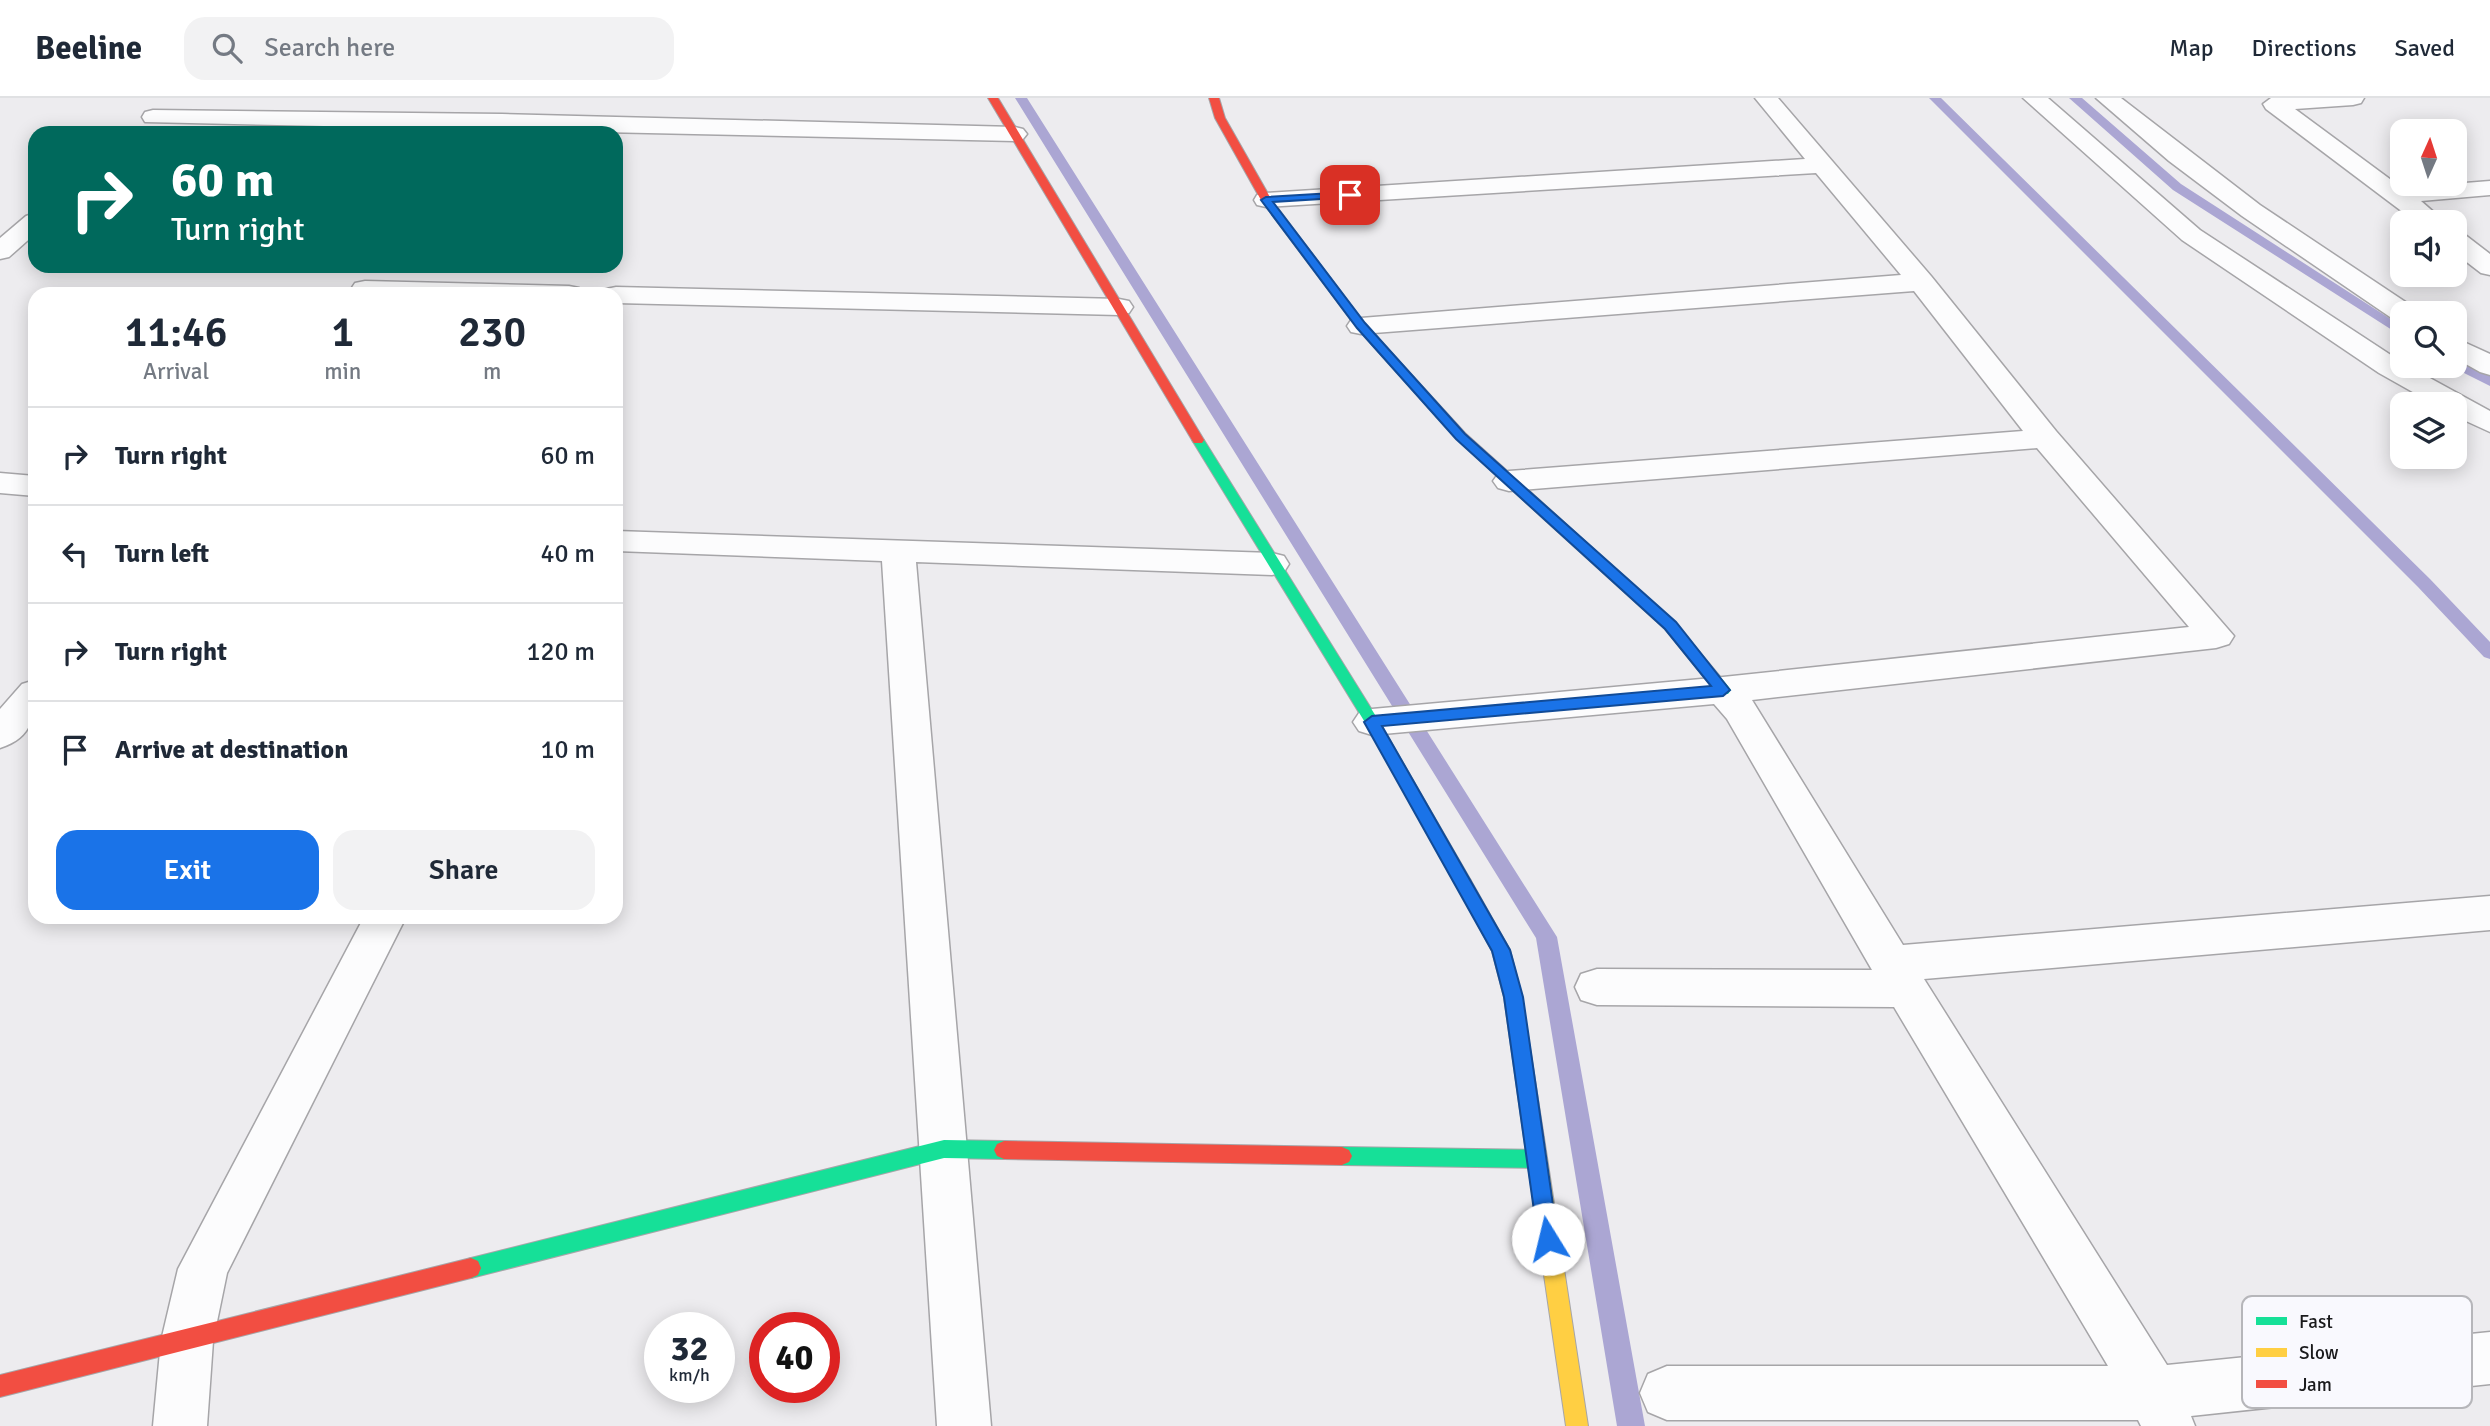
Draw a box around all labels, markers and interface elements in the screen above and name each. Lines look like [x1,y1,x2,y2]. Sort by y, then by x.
search box [184,17,674,80]
text: Beeline [35,28,142,69]
icon: search [208,29,246,67]
text: Search here [264,32,395,64]
text: Map [2169,33,2214,63]
text: Directions [2252,33,2357,63]
text: Saved [2395,33,2455,63]
north arrow [2390,119,2468,196]
map controls [2390,119,2467,469]
text: 60 m [171,150,274,210]
icon: right [56,154,147,245]
pin [1320,165,1380,225]
icon: arrive [1331,176,1369,214]
text: Turn right [171,210,304,249]
button: sound [2390,210,2467,287]
button: search [2390,301,2467,378]
text: 11:46 [125,307,227,358]
text: 1 [331,307,354,358]
text: 230 [458,307,526,358]
text: Arrival [143,357,209,386]
text: min [324,357,361,386]
text: m [483,357,501,386]
button: layers [2390,392,2467,469]
icon: right [56,437,94,475]
text: Turn right [115,440,227,472]
text: 60 m [540,440,595,472]
icon: left [56,535,94,573]
text: Turn left [115,538,209,570]
text: 40 m [540,538,595,570]
icon: right [56,633,94,671]
text: Turn right [115,636,227,668]
text: 120 m [526,636,595,668]
icon: arrive [56,731,94,769]
text: Arrive at destination [115,734,348,766]
text: 10 m [540,734,595,766]
button: Exit [56,830,319,910]
button: Share [333,830,595,910]
position arrow [1511,1202,1585,1276]
legend [2242,1296,2472,1408]
text: Fast [2299,1310,2333,1334]
speed limit sign: 40 [749,1312,840,1403]
text: 32 [671,1327,708,1370]
text: Slow [2299,1341,2339,1365]
text: km/h [669,1364,710,1386]
text: Jam [2299,1373,2332,1397]

